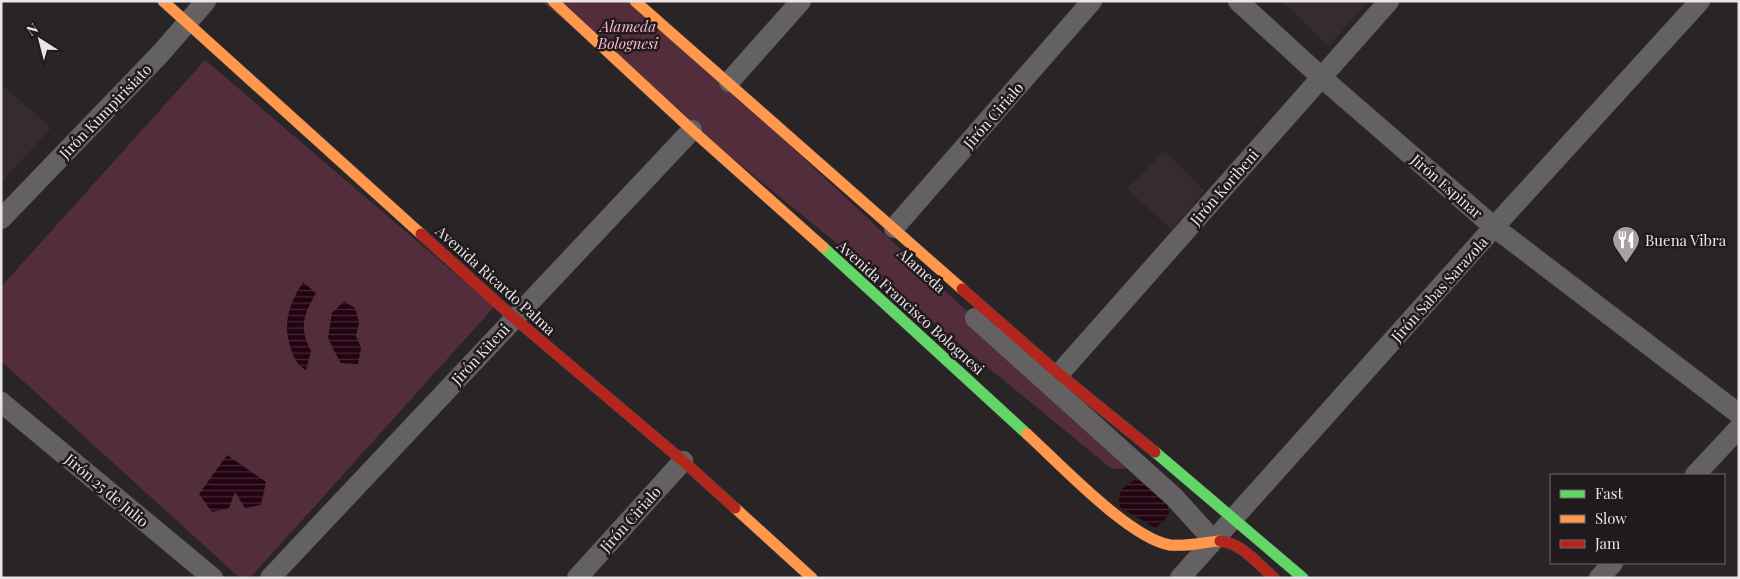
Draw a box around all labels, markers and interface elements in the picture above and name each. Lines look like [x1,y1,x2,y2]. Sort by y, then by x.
north arrow [15,15,65,65]
park label: Alameda Bolognesi [597,16,659,53]
text: N [22,18,42,40]
street label: Jirón Kumpirisiato [54,59,155,163]
street label: Jirón Cirialo [958,77,1027,153]
street label: Jirón Koribeni [1185,144,1263,230]
street label: Jirón Espinar [1406,149,1487,223]
street label: Avenida Ricardo Palma [431,220,560,339]
restaurant icon: Buena Vibra [1611,225,1641,264]
place label: Buena Vibra [1645,230,1727,250]
street label: Jirón Sabas Sarazola [1386,232,1492,347]
street label: Avenida Francisco Bolognesi [832,235,989,379]
street label: Alameda [893,242,951,297]
street label: Jirón Kiteni [446,319,514,390]
street label: Jirón 25 de Julio [60,448,153,531]
legend [1550,474,1725,564]
street label: Jirón Cirialo [594,482,665,557]
text: Fast [1595,483,1624,503]
text: Slow [1595,508,1627,528]
text: Jam [1594,533,1621,553]

